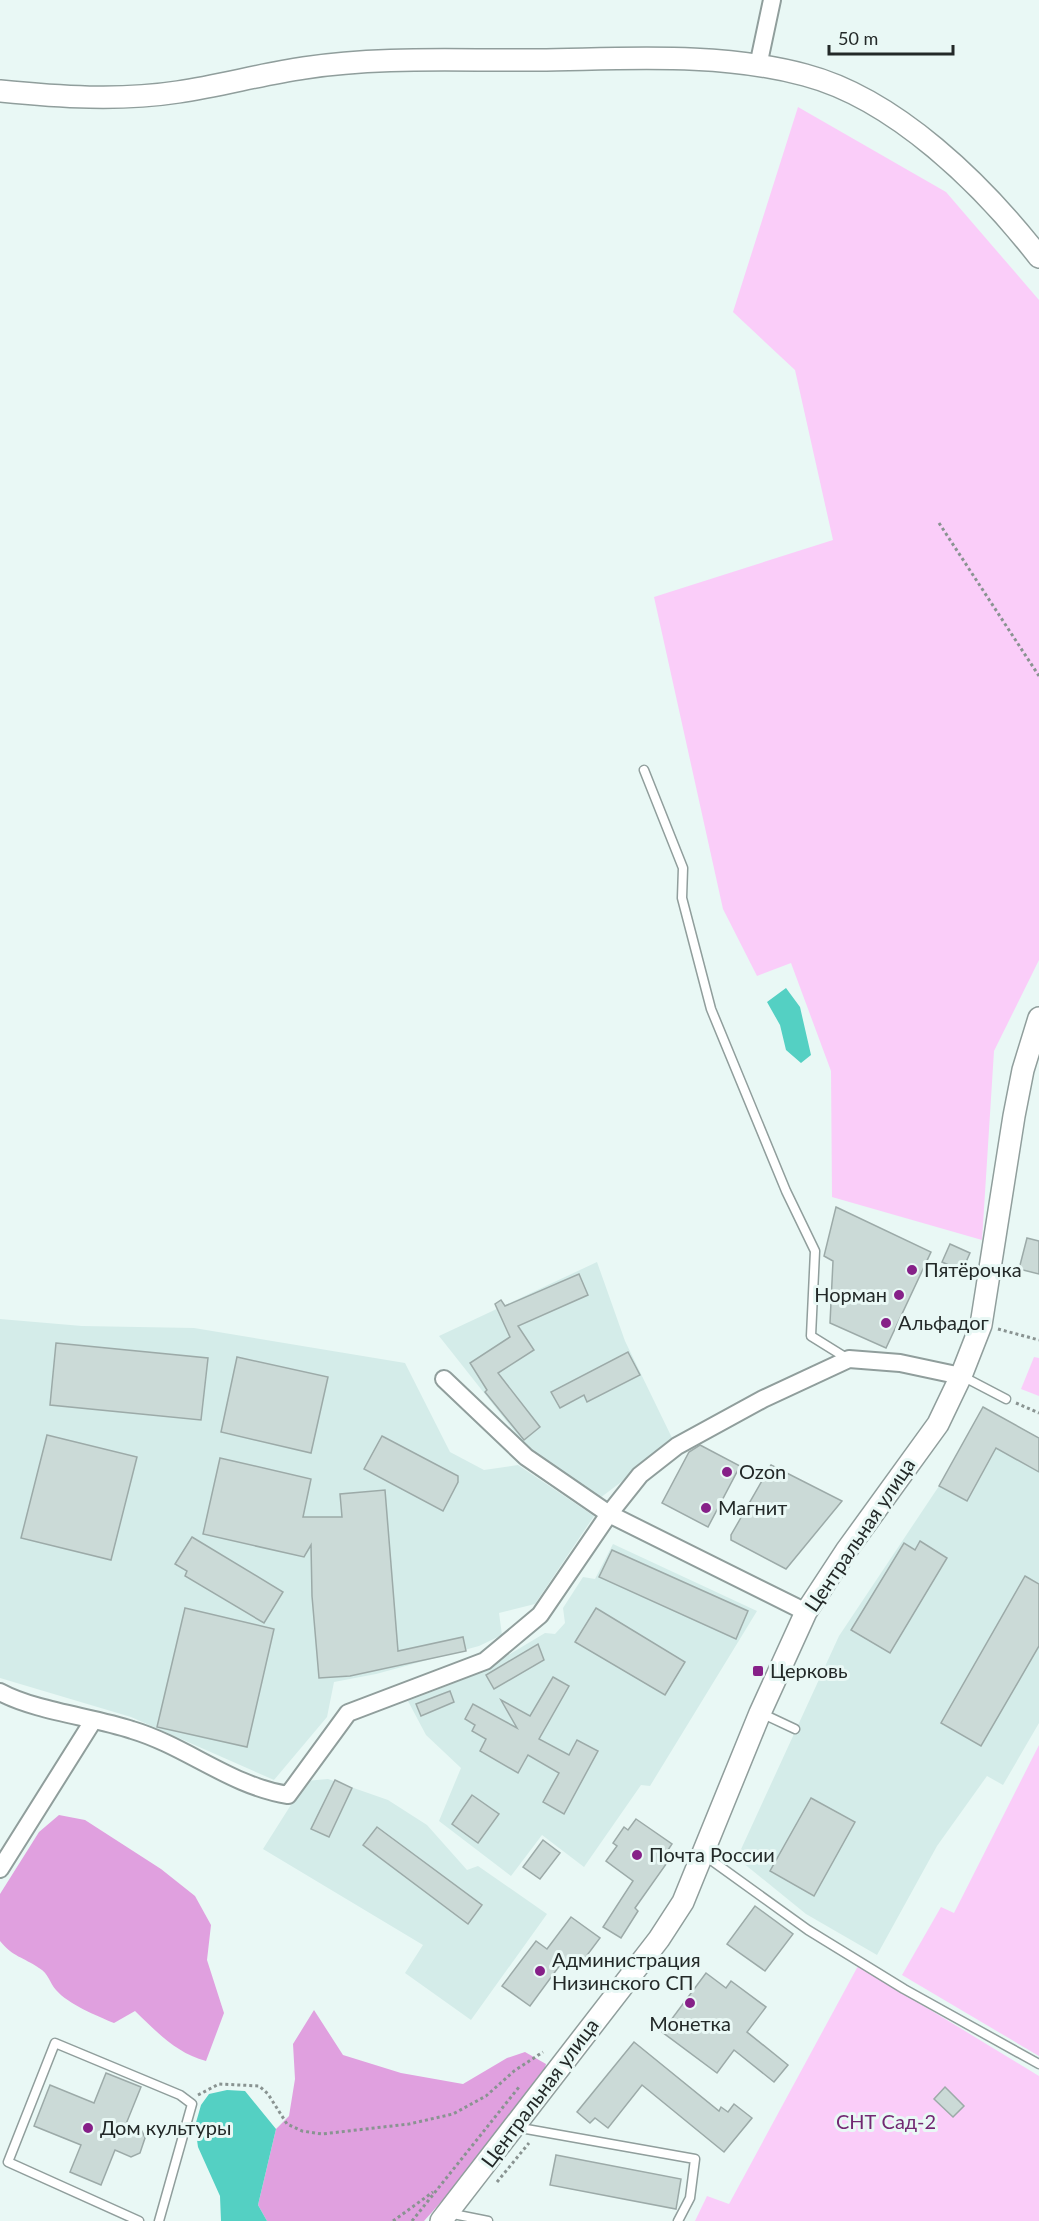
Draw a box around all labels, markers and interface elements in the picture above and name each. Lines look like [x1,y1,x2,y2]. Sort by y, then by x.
scale bar [829,18,954,56]
text: 50 m [838,27,878,49]
place label: Пятёрочка [924,1257,1022,1281]
marker: Пятёрочка [905,1263,919,1277]
place label: Норман [814,1282,887,1306]
marker: Норман [892,1288,906,1302]
place label: Альфадог [898,1310,989,1334]
marker: Альфадог [879,1316,893,1330]
street label: Центральная улица [799,1453,919,1616]
place label: Ozon [739,1459,786,1483]
marker: Ozon [720,1465,734,1479]
place label: Магнит [718,1495,787,1519]
marker: Магнит [699,1501,713,1515]
place label: Церковь [770,1658,848,1682]
marker: Церковь [751,1664,765,1678]
place label: Почта России [649,1842,775,1866]
marker: Почта России [630,1848,644,1862]
place label: Администрация Низинского СП [552,1947,701,1994]
marker: Администрация Низинского СП [533,1964,547,1978]
marker: Монетка [683,1996,697,2010]
place label: Монетка [649,2011,731,2035]
street label: Центральная улица [475,2013,603,2172]
park label: СНТ Сад-2 [836,2109,936,2133]
place label: Дом культуры [100,2115,231,2139]
marker: Дом культуры [81,2121,95,2135]

